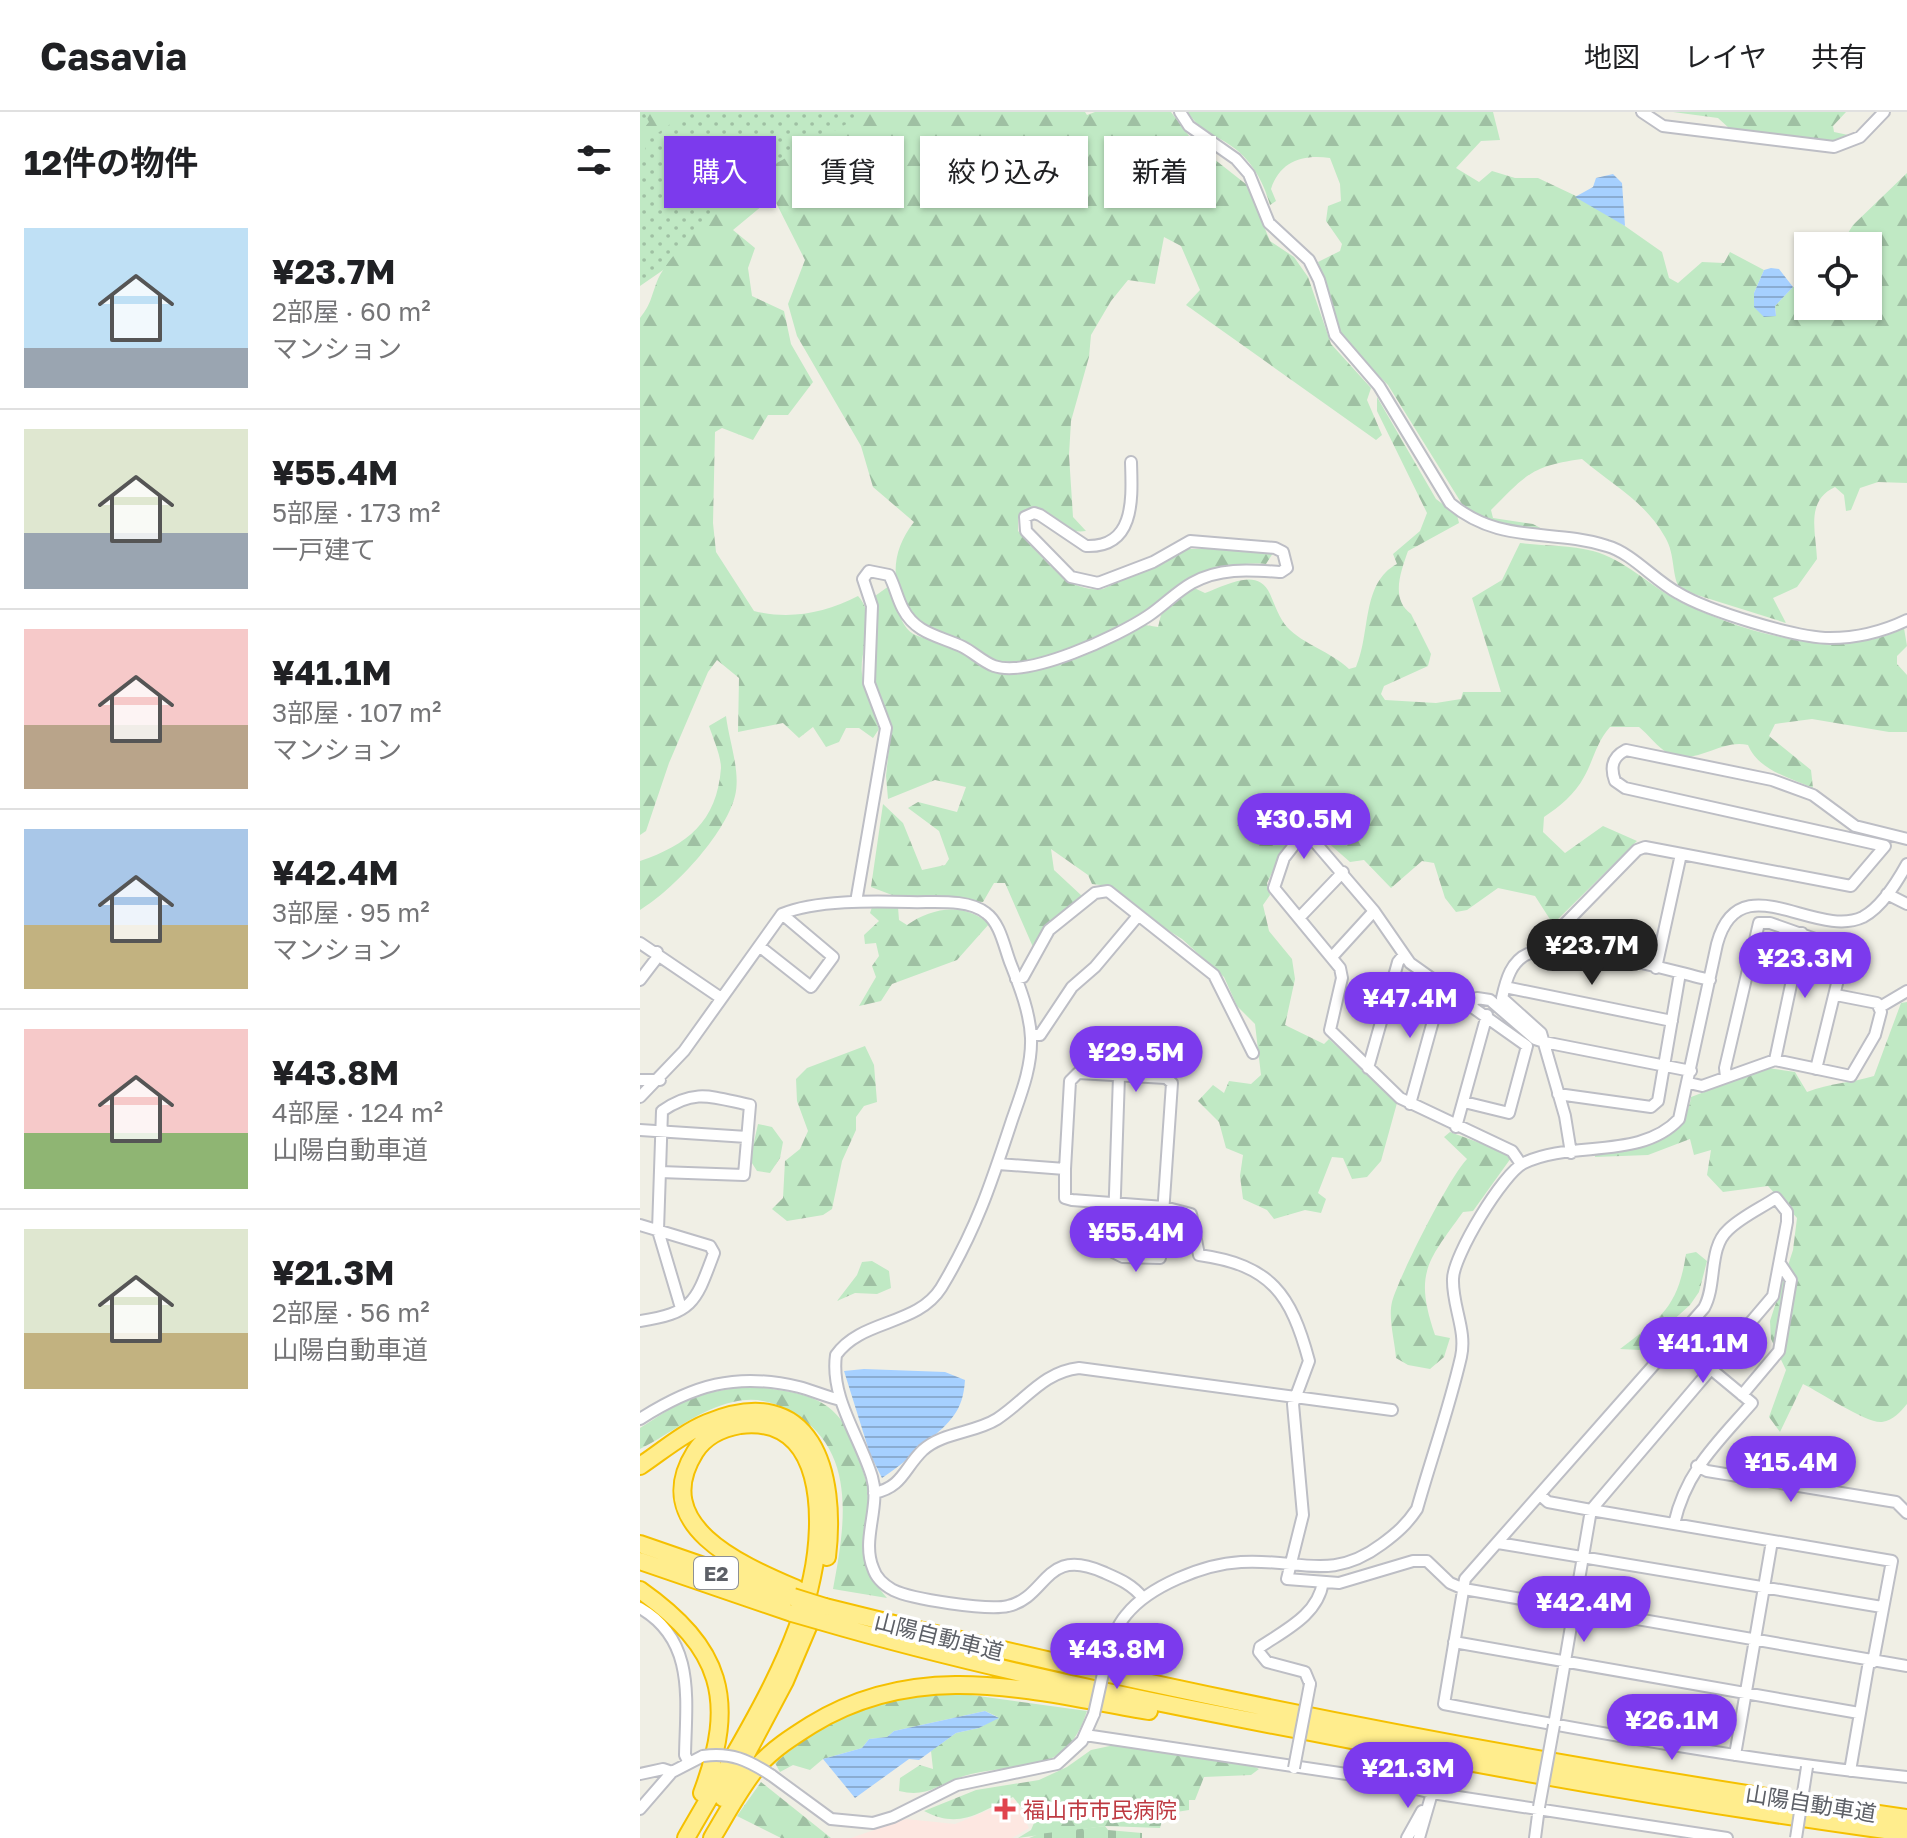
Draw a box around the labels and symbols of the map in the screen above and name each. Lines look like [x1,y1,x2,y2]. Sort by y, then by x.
pin: ¥30.5M [1239,793,1369,861]
pin: ¥23.7M [1527,919,1657,987]
pin: ¥23.3M [1740,932,1870,1000]
pin: ¥47.4M [1345,972,1475,1040]
pin: ¥29.5M [1071,1026,1201,1094]
pin: ¥55.4M [1071,1206,1201,1274]
pin: ¥41.1M [1638,1317,1768,1385]
pin: ¥15.4M [1726,1436,1856,1504]
road number: E2 [694,1557,738,1589]
pin: ¥42.4M [1519,1576,1649,1644]
street label: 山陽自動車道 [872,1607,1006,1665]
pin: ¥43.8M [1052,1623,1182,1691]
pin: ¥26.1M [1607,1694,1737,1762]
pin: ¥21.3M [1343,1742,1473,1810]
street label: 山陽自動車道 [1744,1779,1878,1827]
place label: 福山市市民病院 [1023,1796,1177,1823]
marker: 福山市市民病院 [994,1798,1016,1820]

